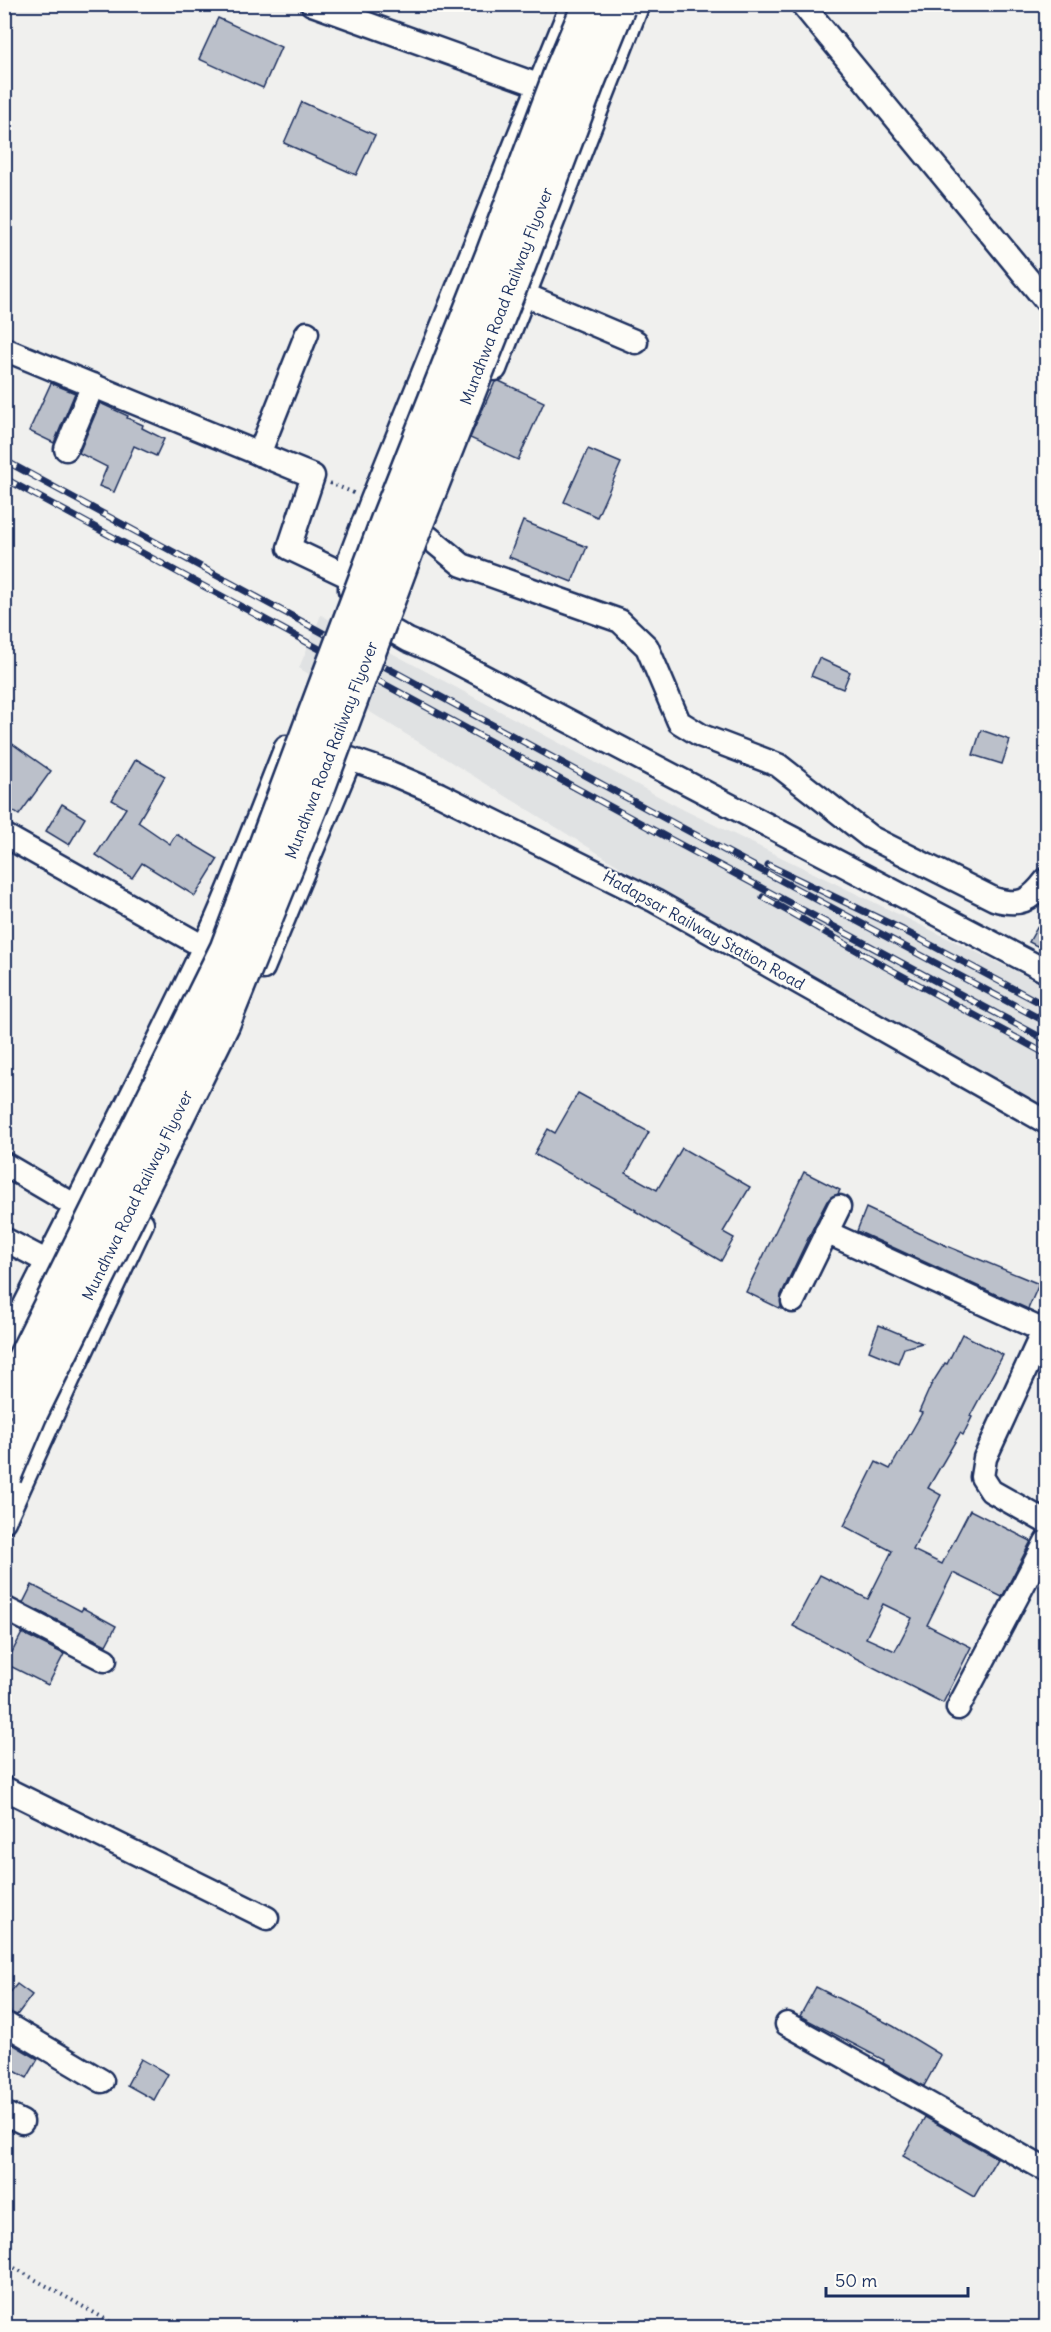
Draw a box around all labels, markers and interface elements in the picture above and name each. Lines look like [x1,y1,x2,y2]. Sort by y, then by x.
street label: Mundhwa Road Railway Flyover [455,184,557,408]
street label: Mundhwa Road Railway Flyover [280,638,382,862]
street label: Hadapsar Railway Station Road [600,866,808,994]
street label: Mundhwa Road Railway Flyover [77,1086,197,1303]
scale bar [826,2260,968,2298]
text: 50 m [835,2269,877,2292]

